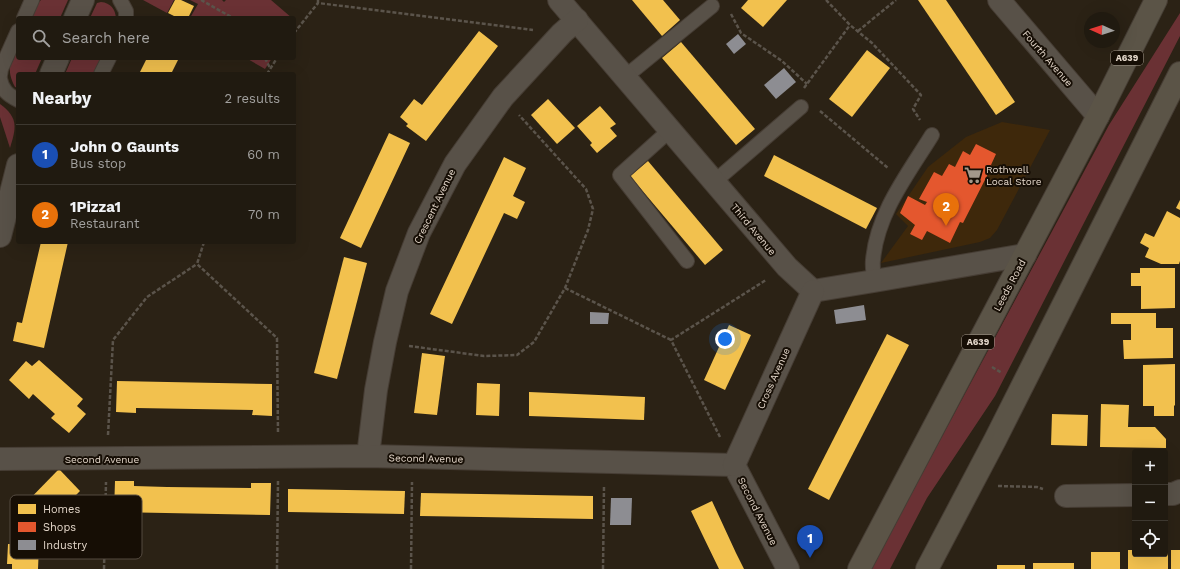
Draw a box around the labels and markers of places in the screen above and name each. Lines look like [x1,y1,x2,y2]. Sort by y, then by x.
place label: Rothwell Local Store [986,164,1042,187]
supermarket icon: Rothwell Local Store [963,165,983,185]
pin: 2 [933,193,959,226]
pin: 1 [797,525,823,558]

